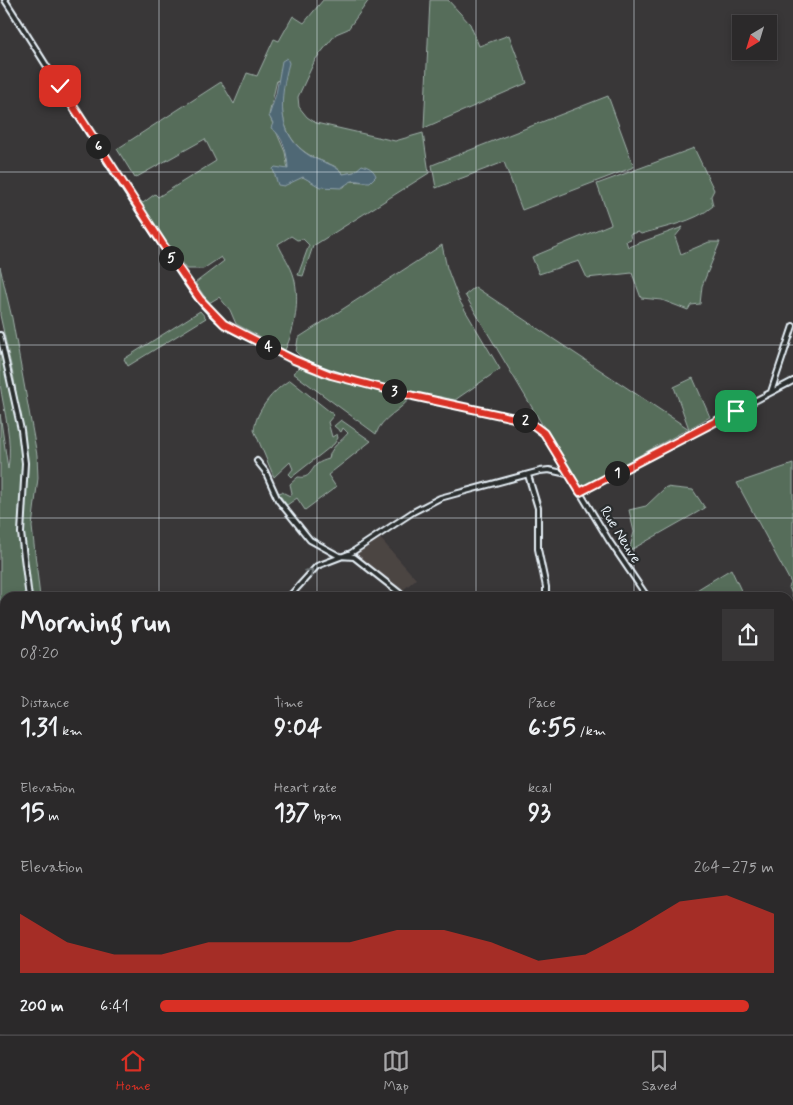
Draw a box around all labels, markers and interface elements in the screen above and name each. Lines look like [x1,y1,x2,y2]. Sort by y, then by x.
north arrow [732,15,778,60]
map controls [732,15,777,60]
pin [39,65,81,107]
icon: check [46,72,74,100]
pin: 6 [86,134,110,158]
text: 6 [95,137,102,155]
pin: 5 [158,246,184,270]
text: 5 [167,249,176,267]
pin: 4 [256,334,280,360]
text: 4 [264,338,273,356]
pin: 3 [382,378,406,404]
text: 3 [391,382,398,400]
pin [715,390,757,432]
icon: arrive [722,397,750,425]
pin: 2 [512,408,538,432]
text: 2 [522,411,529,429]
pin: 1 [604,460,630,486]
text: 1 [614,464,621,482]
street label: Rue Neuve [595,503,646,568]
one-way arrow [304,569,313,578]
text: Morning run [20,605,171,642]
button: share [722,609,774,661]
text: 08:20 [20,643,59,664]
text: Distance [20,694,69,712]
text: Time [274,694,303,712]
text: Pace [528,694,556,712]
text: 1.31 [20,712,58,745]
text: 9:04 [274,712,322,745]
text: 6:55 [528,712,576,745]
text: km [58,722,83,740]
text: /km [576,722,606,740]
text: Elevation [20,779,75,797]
text: Heart rate [274,779,337,797]
text: kcal [528,779,552,797]
text: 15 [20,797,45,830]
text: 137 [274,797,310,830]
text: 93 [528,797,551,830]
text: m [45,807,59,825]
text: bpm [310,807,342,825]
text: Elevation [20,857,83,878]
text: 264–275 m [694,857,774,878]
text: 200 m [20,996,64,1017]
text: 6:41 [100,996,129,1017]
tab: Home [116,1047,151,1095]
tab: Map [382,1047,410,1095]
tab: Saved [642,1047,677,1095]

